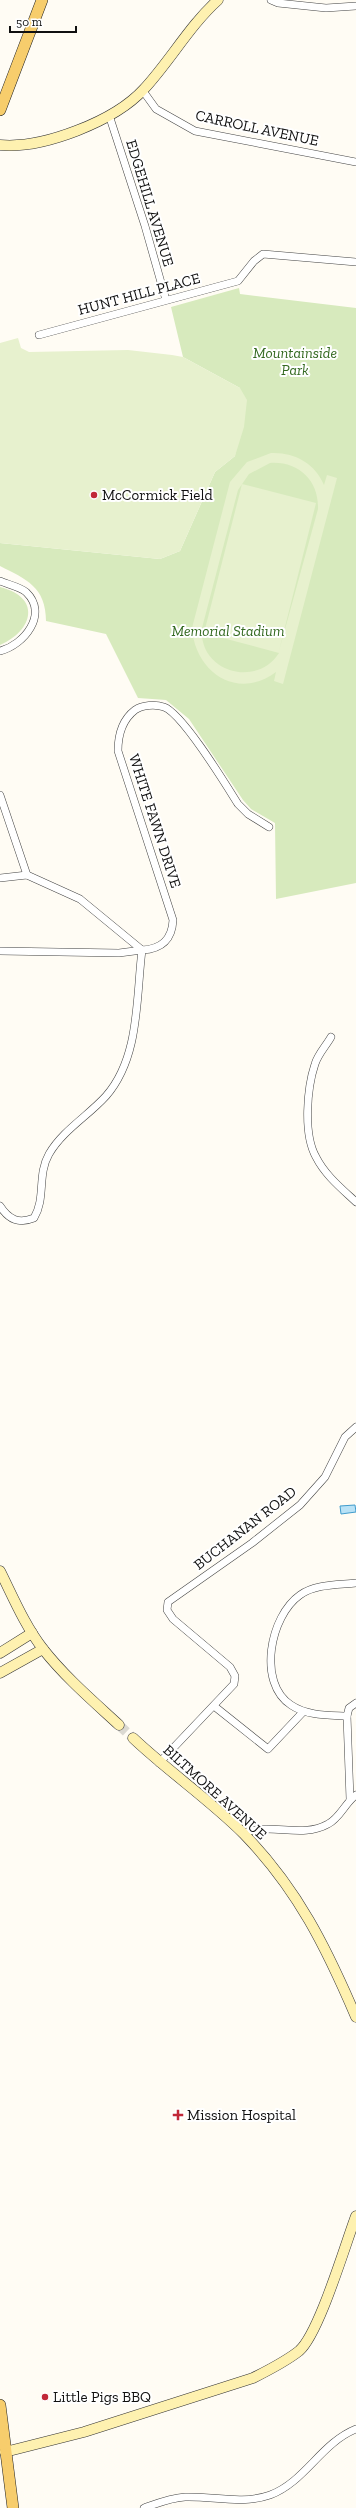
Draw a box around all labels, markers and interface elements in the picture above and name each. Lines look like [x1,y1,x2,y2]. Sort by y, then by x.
scale bar [10,8,76,34]
text: 50 m [16,15,43,29]
street label: CARROLL AVENUE [194,106,320,150]
street label: EDGEHILL AVENUE [122,137,178,269]
street label: HUNT HILL PLACE [76,269,202,319]
park label: Mountainside Park [253,344,337,379]
place label: McCormick Field [102,486,213,504]
marker: McCormick Field [89,490,99,500]
park label: Memorial Stadium [171,622,285,640]
street label: WHITE FAWN DRIVE [125,752,185,890]
street label: BUCHANAN ROAD [190,1482,300,1574]
street label: BILTMORE AVENUE [159,1741,271,1843]
place label: Mission Hospital [187,2106,296,2124]
marker: Mission Hospital [172,2109,184,2121]
place label: Little Pigs BBQ [53,2388,151,2406]
marker: Little Pigs BBQ [40,2392,50,2402]

